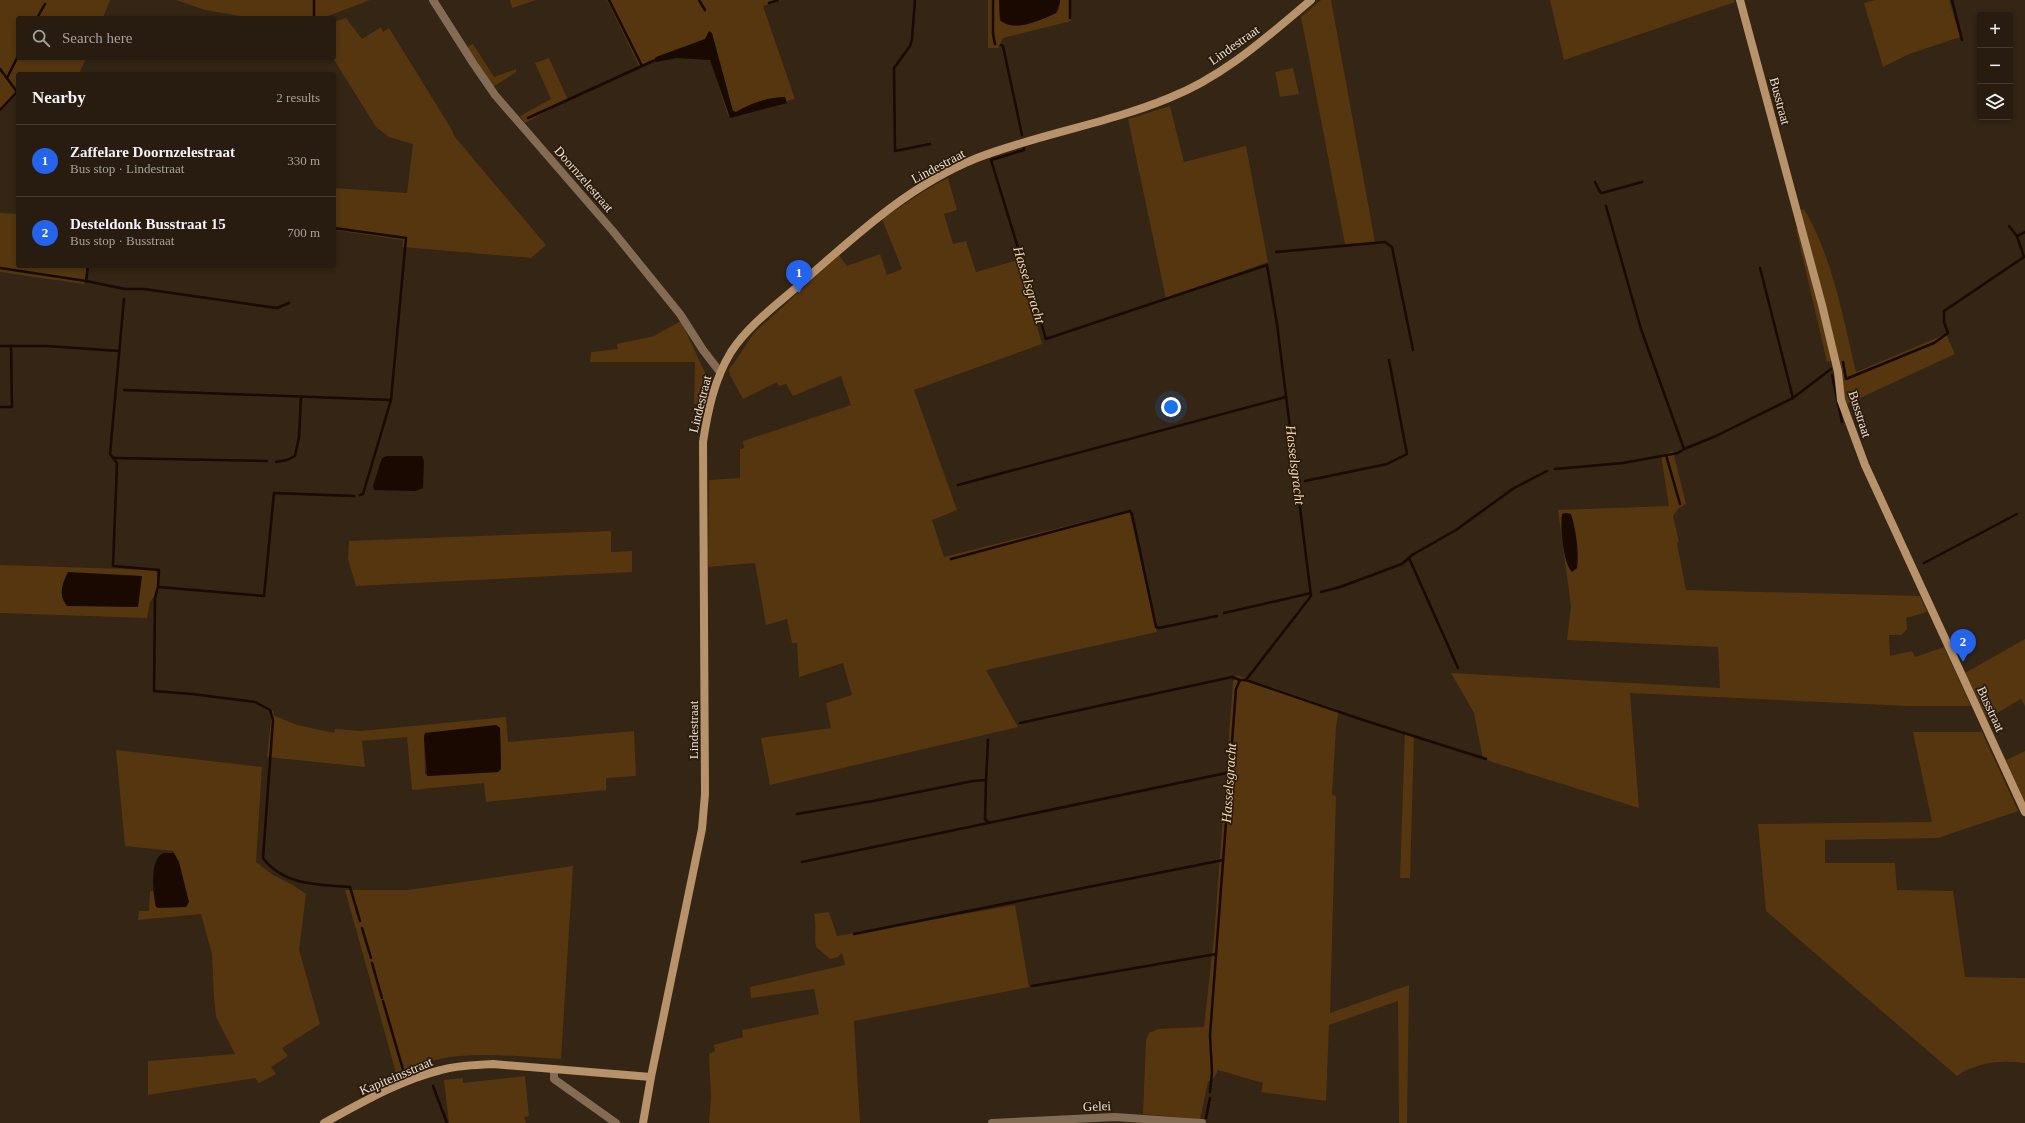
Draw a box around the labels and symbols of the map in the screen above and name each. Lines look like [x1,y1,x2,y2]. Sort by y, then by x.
street label: Lindestraat [1206,22,1263,68]
street label: Busstraat [1766,76,1794,127]
street label: Doornzelestraat [551,143,617,215]
street label: Lindestraat [909,145,968,186]
water label: Hasselsgracht [1010,244,1048,327]
pin: 1 [786,260,812,293]
street label: Lindestraat [686,373,714,434]
street label: Busstraat [1845,389,1875,440]
your location [1161,397,1181,417]
water label: Hasselsgracht [1283,423,1307,507]
pin: 2 [1950,629,1976,662]
street label: Busstraat [1974,684,2008,734]
street label: Lindestraat [686,700,701,759]
water label: Hasselsgracht [1219,741,1239,824]
street label: Kapiteinsstraat [357,1054,435,1098]
street label: Gelei [1083,1098,1112,1114]

